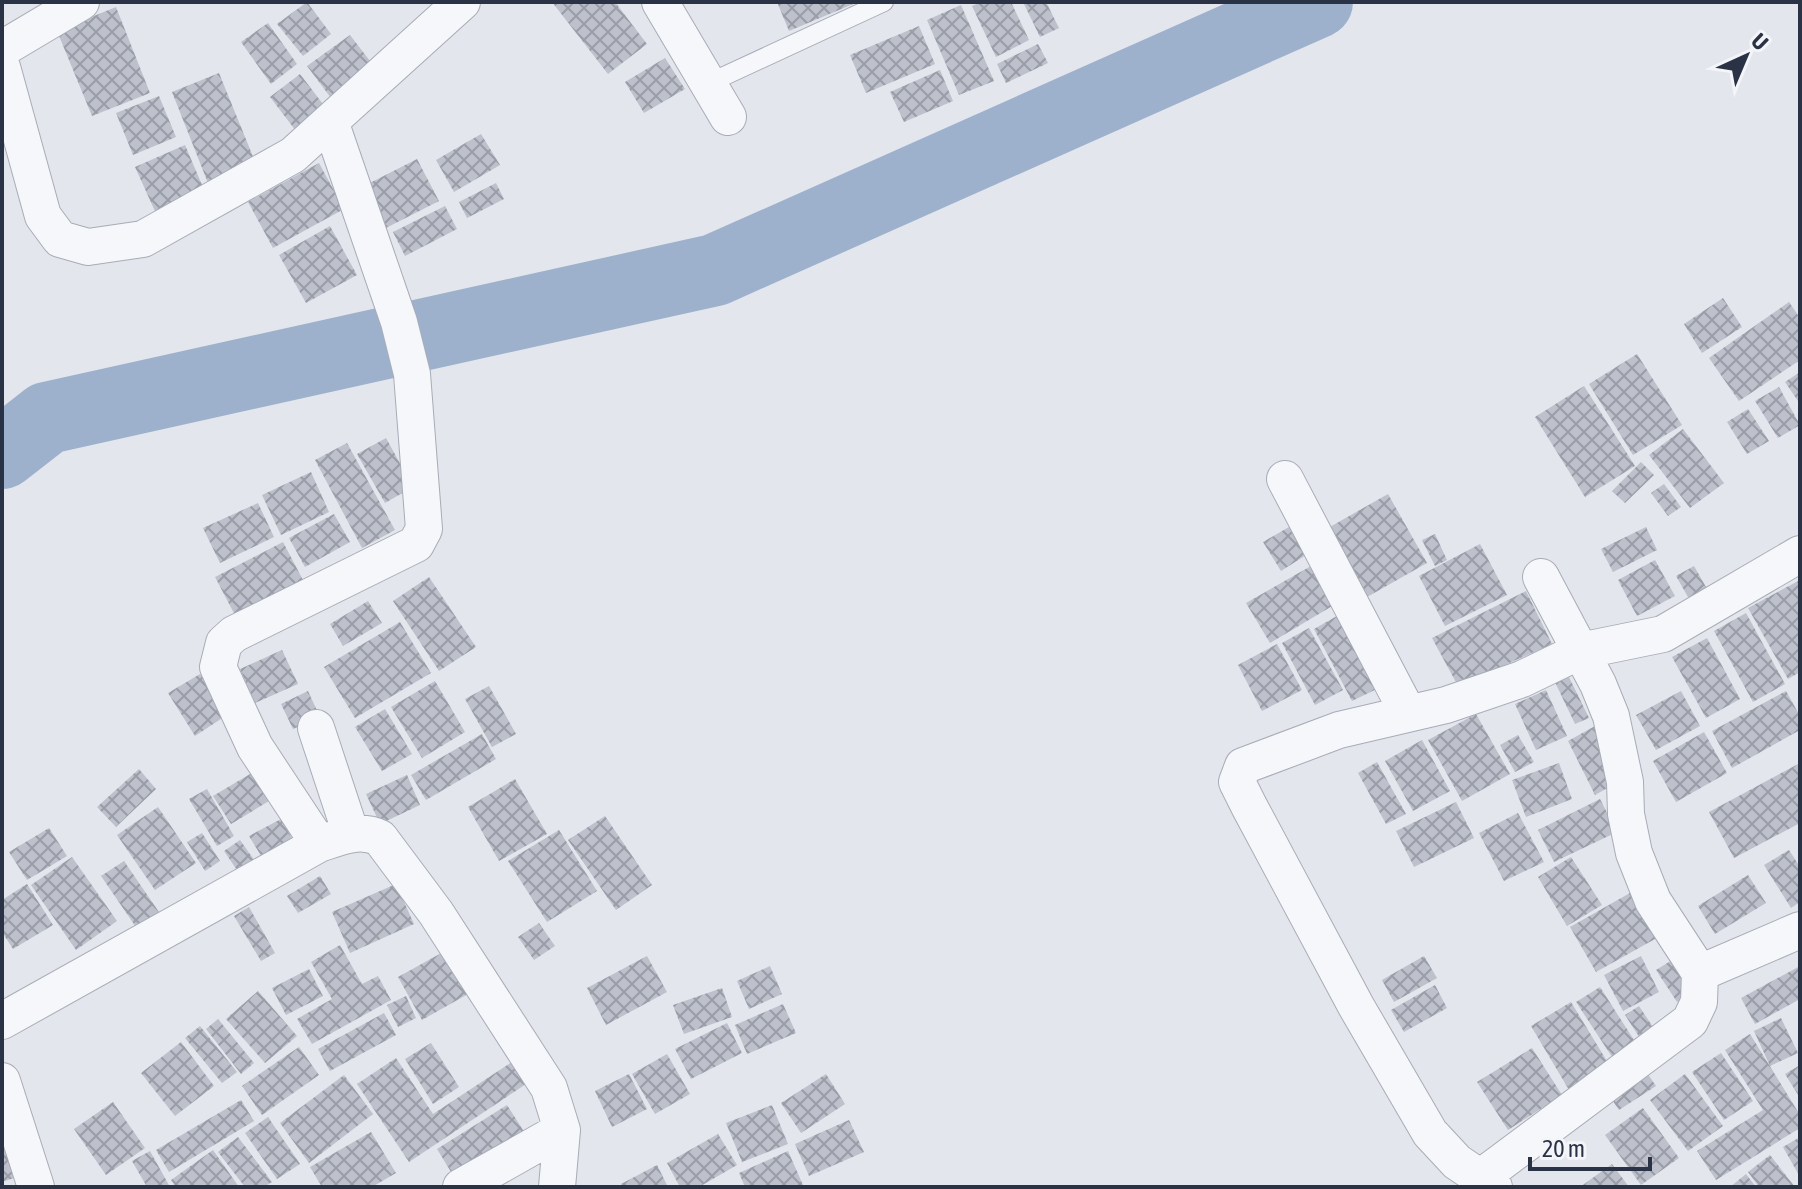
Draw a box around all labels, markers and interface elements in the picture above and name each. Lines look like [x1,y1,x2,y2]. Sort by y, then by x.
north arrow [1706,16,1786,96]
text: U [1746,28,1774,55]
scale bar [1530,1121,1650,1171]
text: 20 m [1542,1135,1585,1162]

